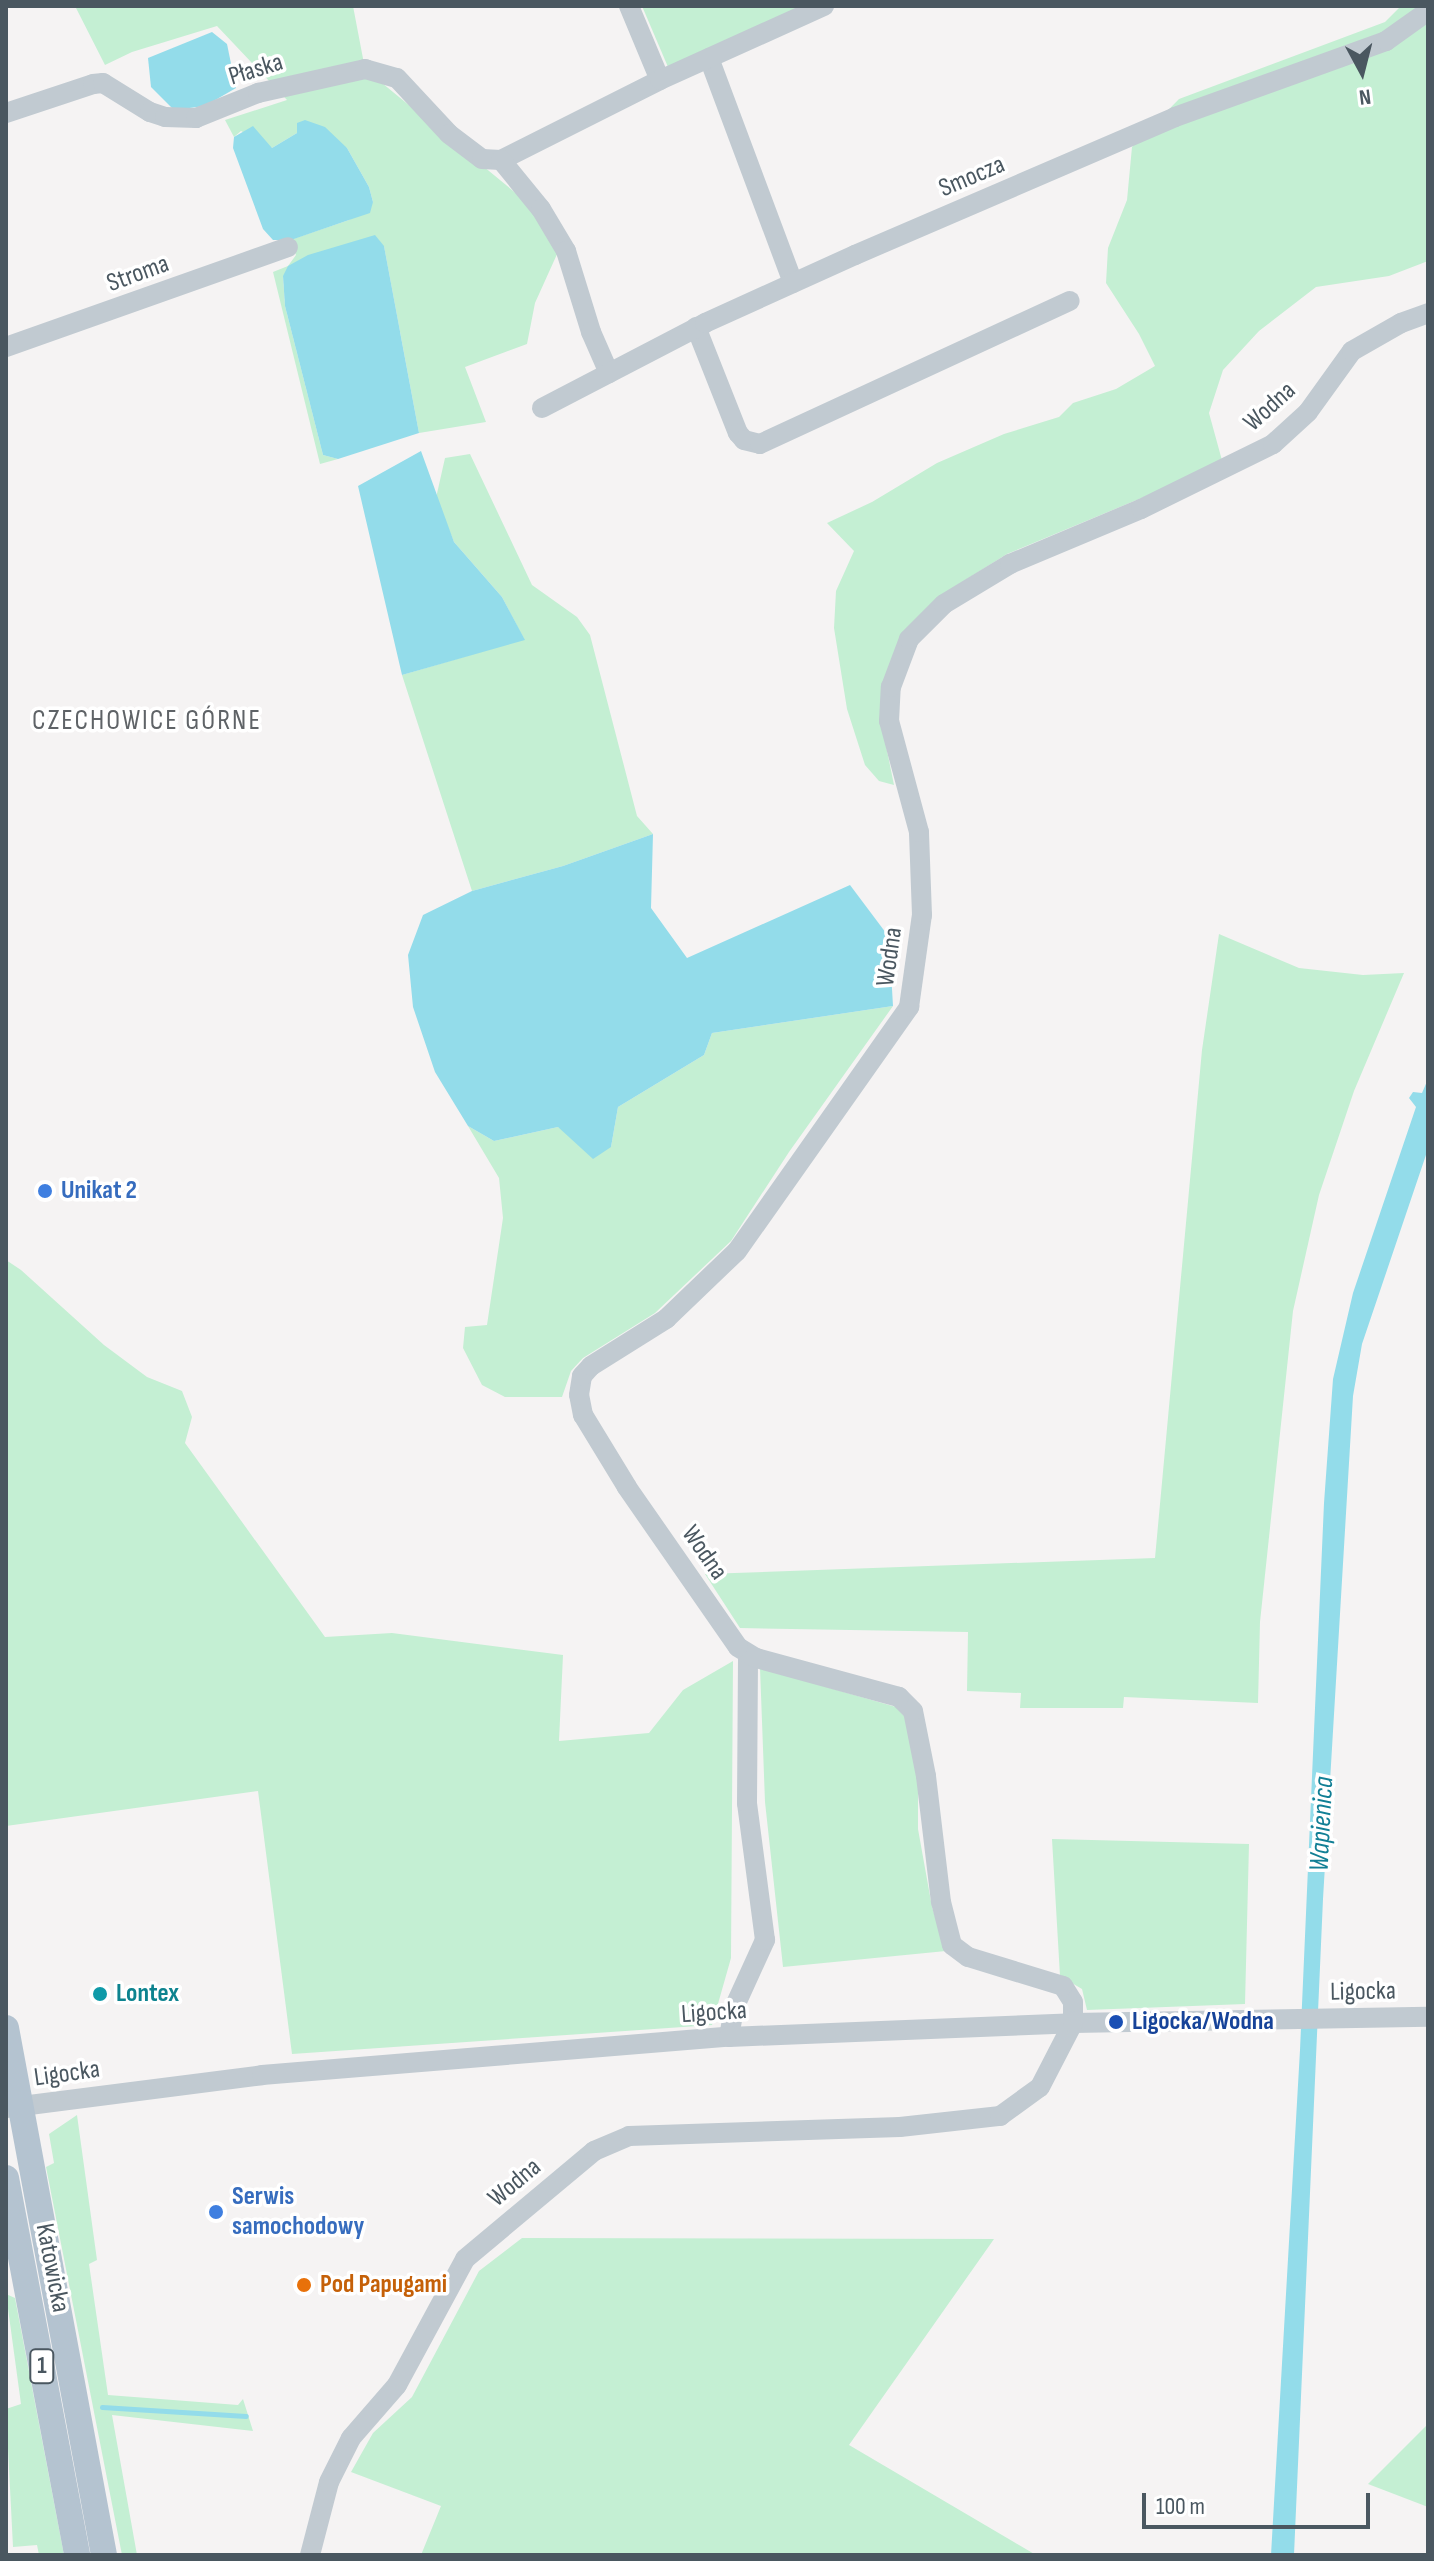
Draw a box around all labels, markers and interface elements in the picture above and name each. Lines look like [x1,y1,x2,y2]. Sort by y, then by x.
north arrow [1322,32,1402,112]
street label: Płaska [225,47,287,93]
text: N [1358,82,1372,110]
street label: Smocza [935,149,1009,205]
street label: Stroma [103,248,173,300]
street label: Wodna [1238,376,1302,438]
district label: CZECHOWICE GÓRNE [32,704,262,738]
street label: Wodna [870,925,910,989]
place label: Unikat 2 [61,1175,137,1207]
marker: Unikat 2 [36,1182,54,1200]
street label: Wodna [674,1520,734,1586]
water label: Wapienica [1303,1776,1341,1872]
street label: Ligocka [1330,1976,1396,2008]
place label: Lontex [116,1978,179,2010]
marker: Lontex [91,1985,109,2003]
street label: Ligocka [680,1995,748,2031]
place label: Ligocka/Wodna [1132,2006,1274,2038]
marker: Ligocka/Wodna [1107,2013,1125,2031]
street label: Ligocka [32,2054,102,2094]
street label: Wodna [482,2152,548,2214]
place label: Serwis samochodowy [232,2181,364,2242]
marker: Serwis samochodowy [207,2203,225,2221]
street label: Katowicka [28,2221,76,2315]
place label: Pod Papugami [320,2269,447,2301]
marker: Pod Papugami [295,2276,313,2294]
road number: 1 [28,2346,56,2386]
scale bar [1146,2477,1374,2527]
text: 100 m [1156,2492,1205,2521]

